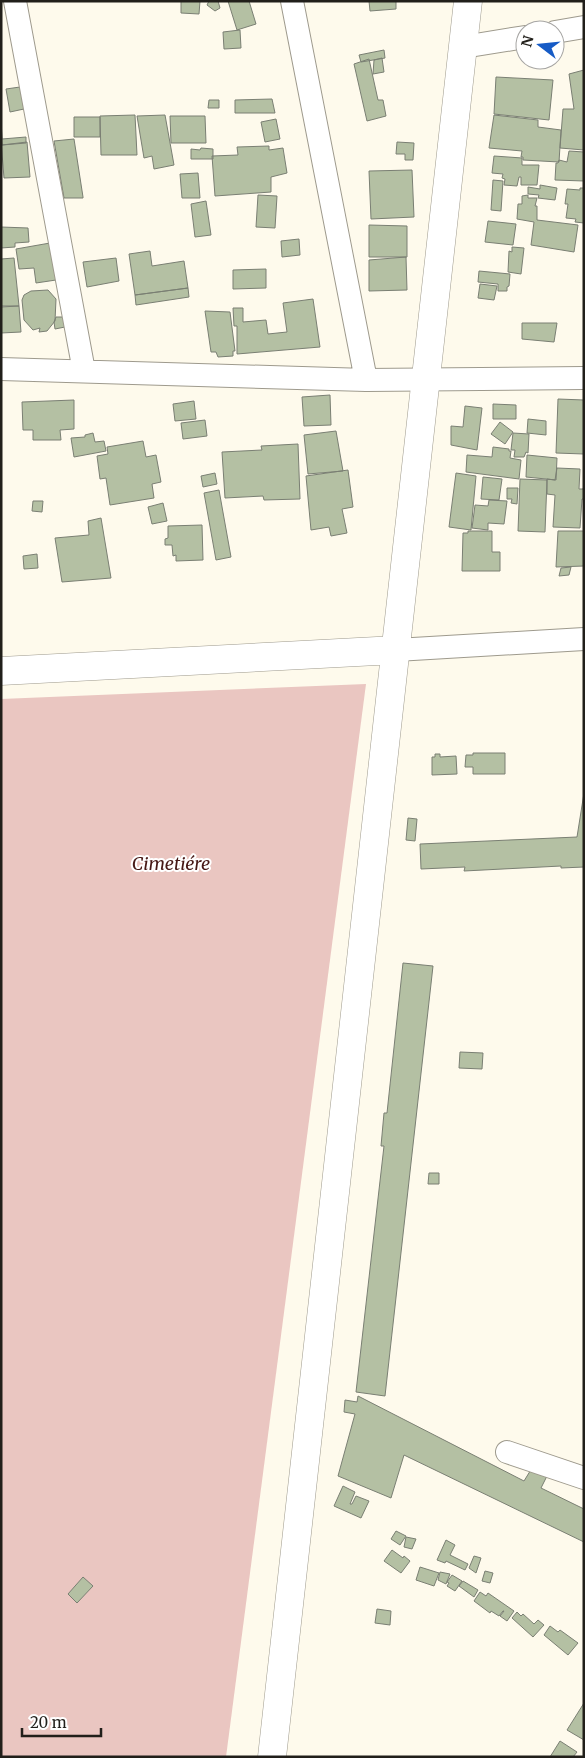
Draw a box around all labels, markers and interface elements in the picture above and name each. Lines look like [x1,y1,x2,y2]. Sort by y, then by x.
north arrow [515,20,565,70]
text: N [517,34,538,49]
park label: Cimetiére [132,852,210,875]
scale bar [22,1706,101,1738]
text: 20 m [30,1713,67,1732]

